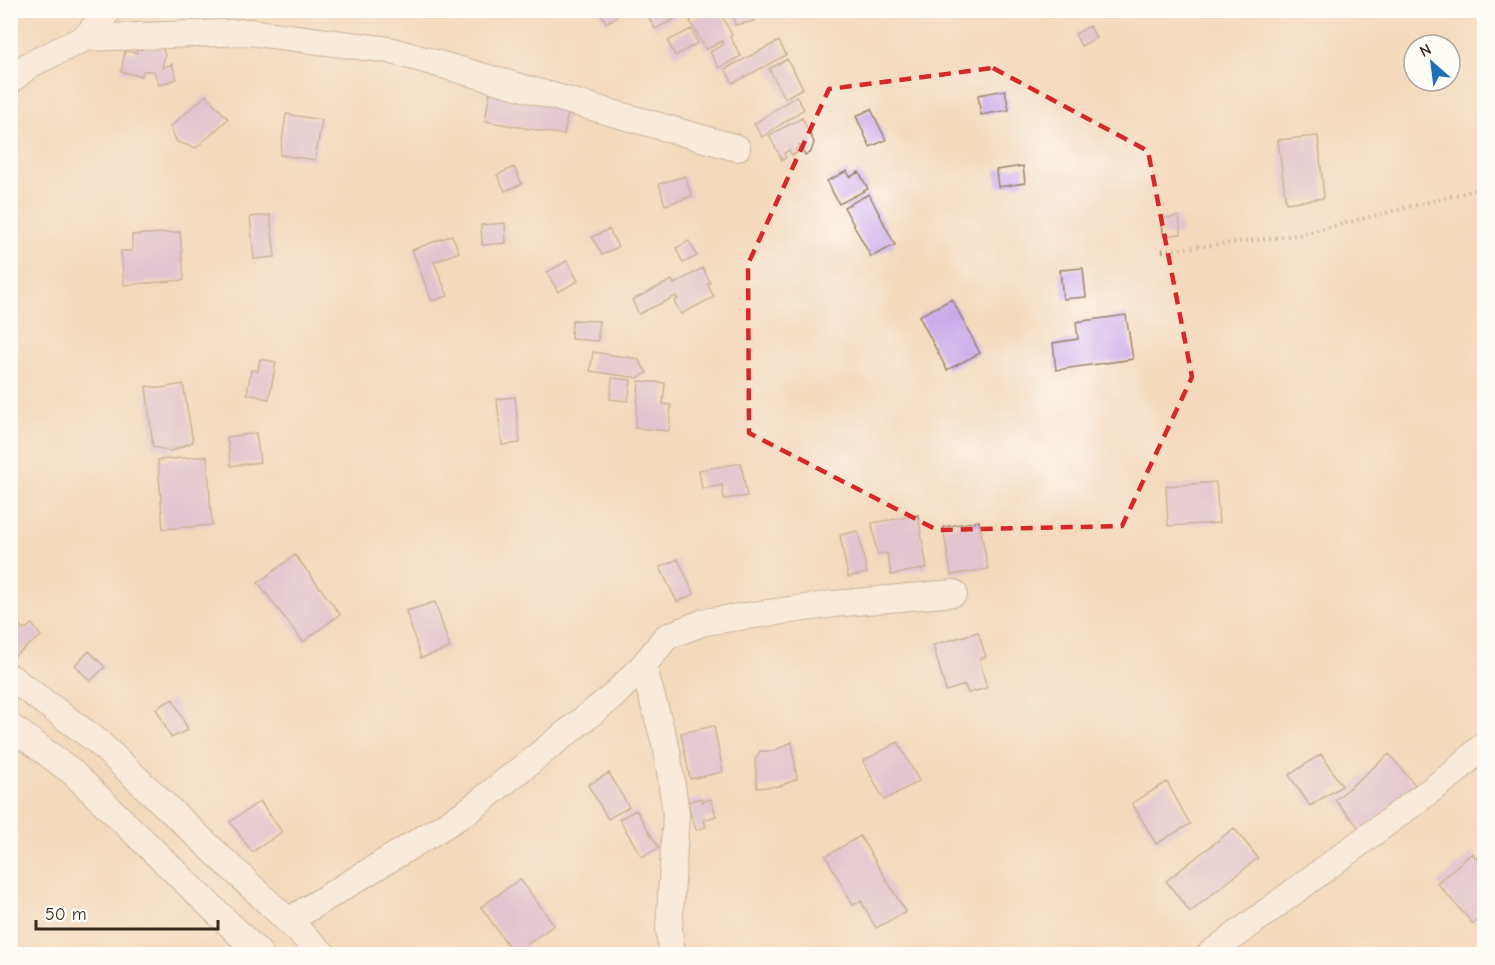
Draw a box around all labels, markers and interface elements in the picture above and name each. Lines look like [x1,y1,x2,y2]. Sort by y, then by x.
north arrow [1402,33,1462,93]
text: N [1417,40,1434,61]
scale bar [36,893,218,931]
text: 50 m [45,904,87,925]

